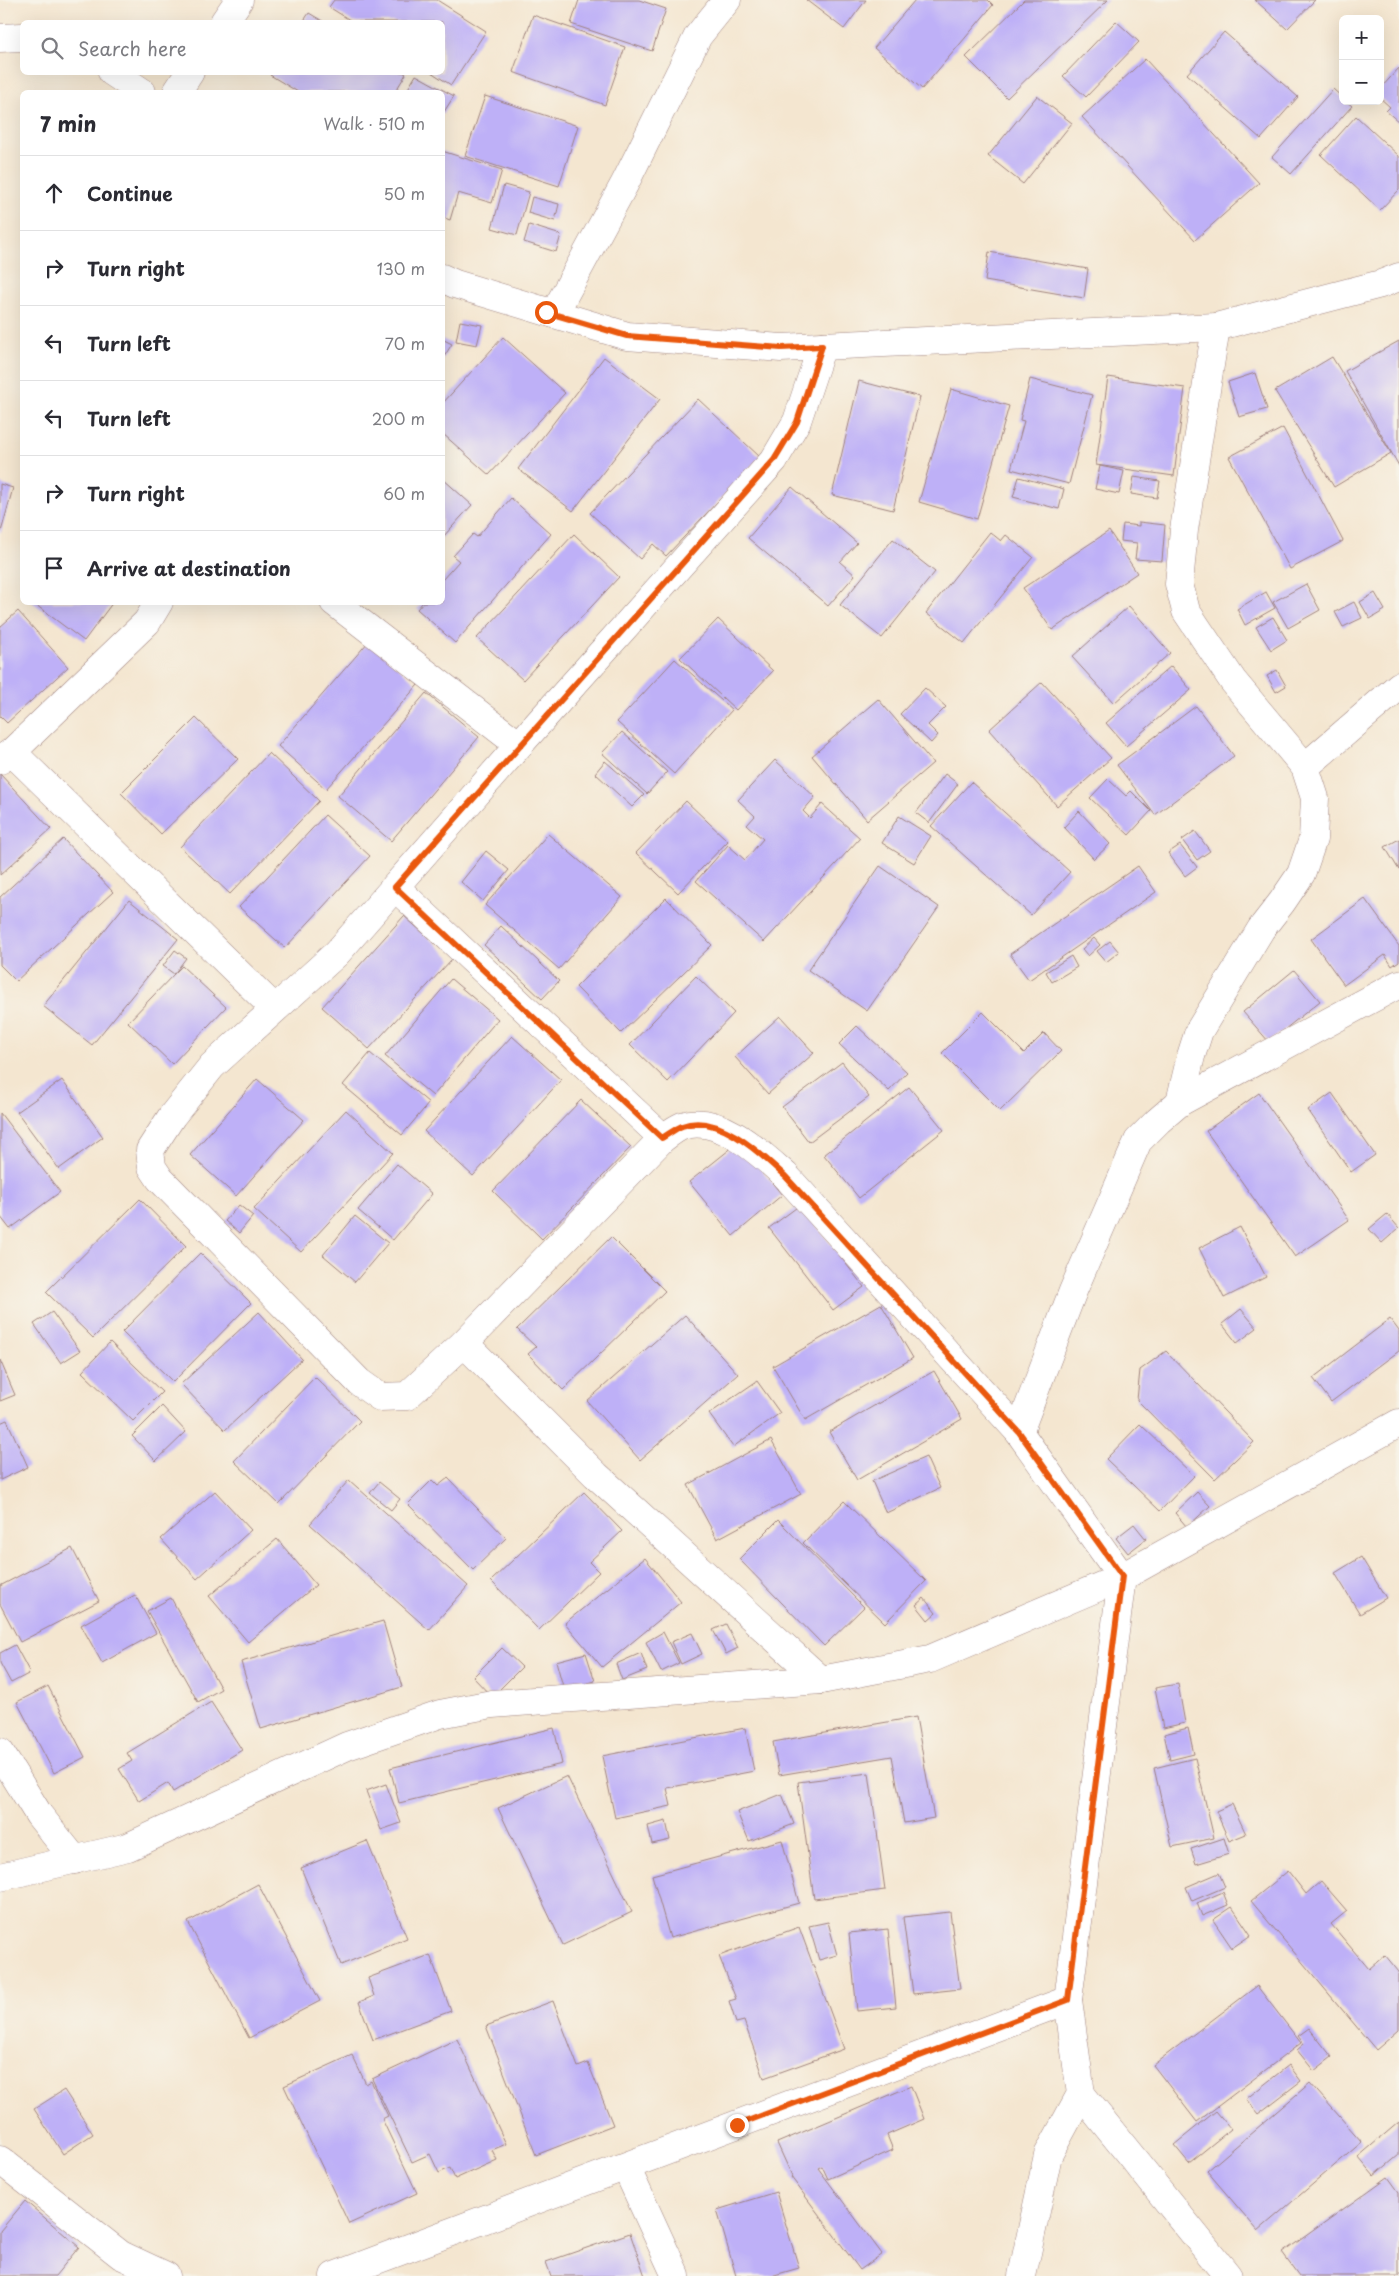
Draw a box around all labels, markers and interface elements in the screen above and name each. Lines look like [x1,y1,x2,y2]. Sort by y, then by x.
map controls [1339,15,1384,105]
button: + [1339,15,1384,60]
search box [20,20,445,75]
icon: search [38,34,66,62]
text: Search here [78,34,187,62]
button: − [1339,60,1384,105]
text: 7 min [40,107,96,139]
text: Walk · 510 m [323,111,425,135]
icon: ahead [40,179,68,207]
text: Continue [87,179,173,207]
text: 50 m [384,181,425,205]
icon: right [40,254,68,282]
text: Turn right [87,254,185,282]
text: 130 m [377,256,425,280]
route start [535,301,558,324]
icon: left [40,329,68,357]
text: Turn left [87,329,171,357]
text: 70 m [385,331,425,355]
icon: left [40,404,68,432]
text: Turn left [87,404,171,432]
text: 200 m [372,406,425,430]
icon: right [40,479,68,507]
text: Turn right [87,479,185,507]
text: 60 m [383,481,425,505]
icon: arrive [40,554,68,582]
text: Arrive at destination [87,554,291,582]
route end [726,2114,749,2137]

